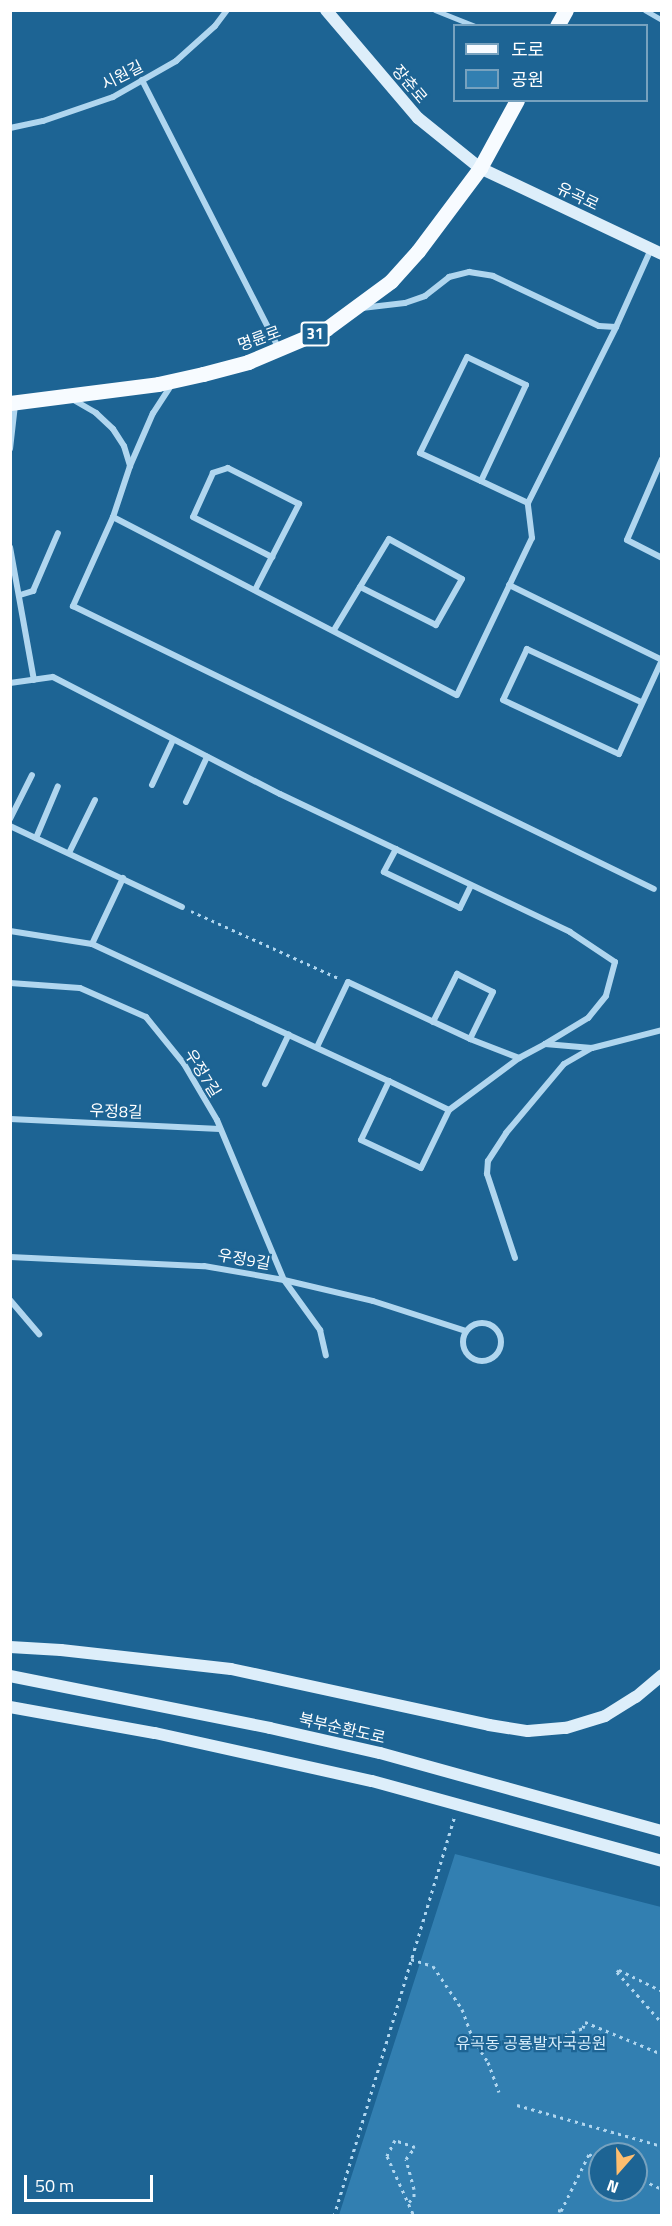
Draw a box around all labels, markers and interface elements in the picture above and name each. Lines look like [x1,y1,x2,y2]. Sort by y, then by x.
legend [453,24,648,102]
text: 도로 [511,36,544,63]
street label: 시원길 [98,56,146,94]
street label: 장춘로 [388,61,432,107]
text: 공원 [511,66,544,93]
street label: 유곡로 [554,178,602,214]
street label: 명륜로 [235,321,283,355]
road number: 31 [300,322,330,346]
street label: 우정7길 [181,1045,225,1101]
street label: 우정8길 [89,1100,143,1122]
street label: 우정9길 [216,1245,272,1273]
street label: 북부순환도로 [297,1709,387,1747]
park label: 유곡동 공룡발자국공원 [456,2033,606,2053]
north arrow [588,2142,648,2202]
scale bar [27,2163,156,2201]
text: 50 m [35,2172,74,2199]
text: N [603,2174,622,2200]

